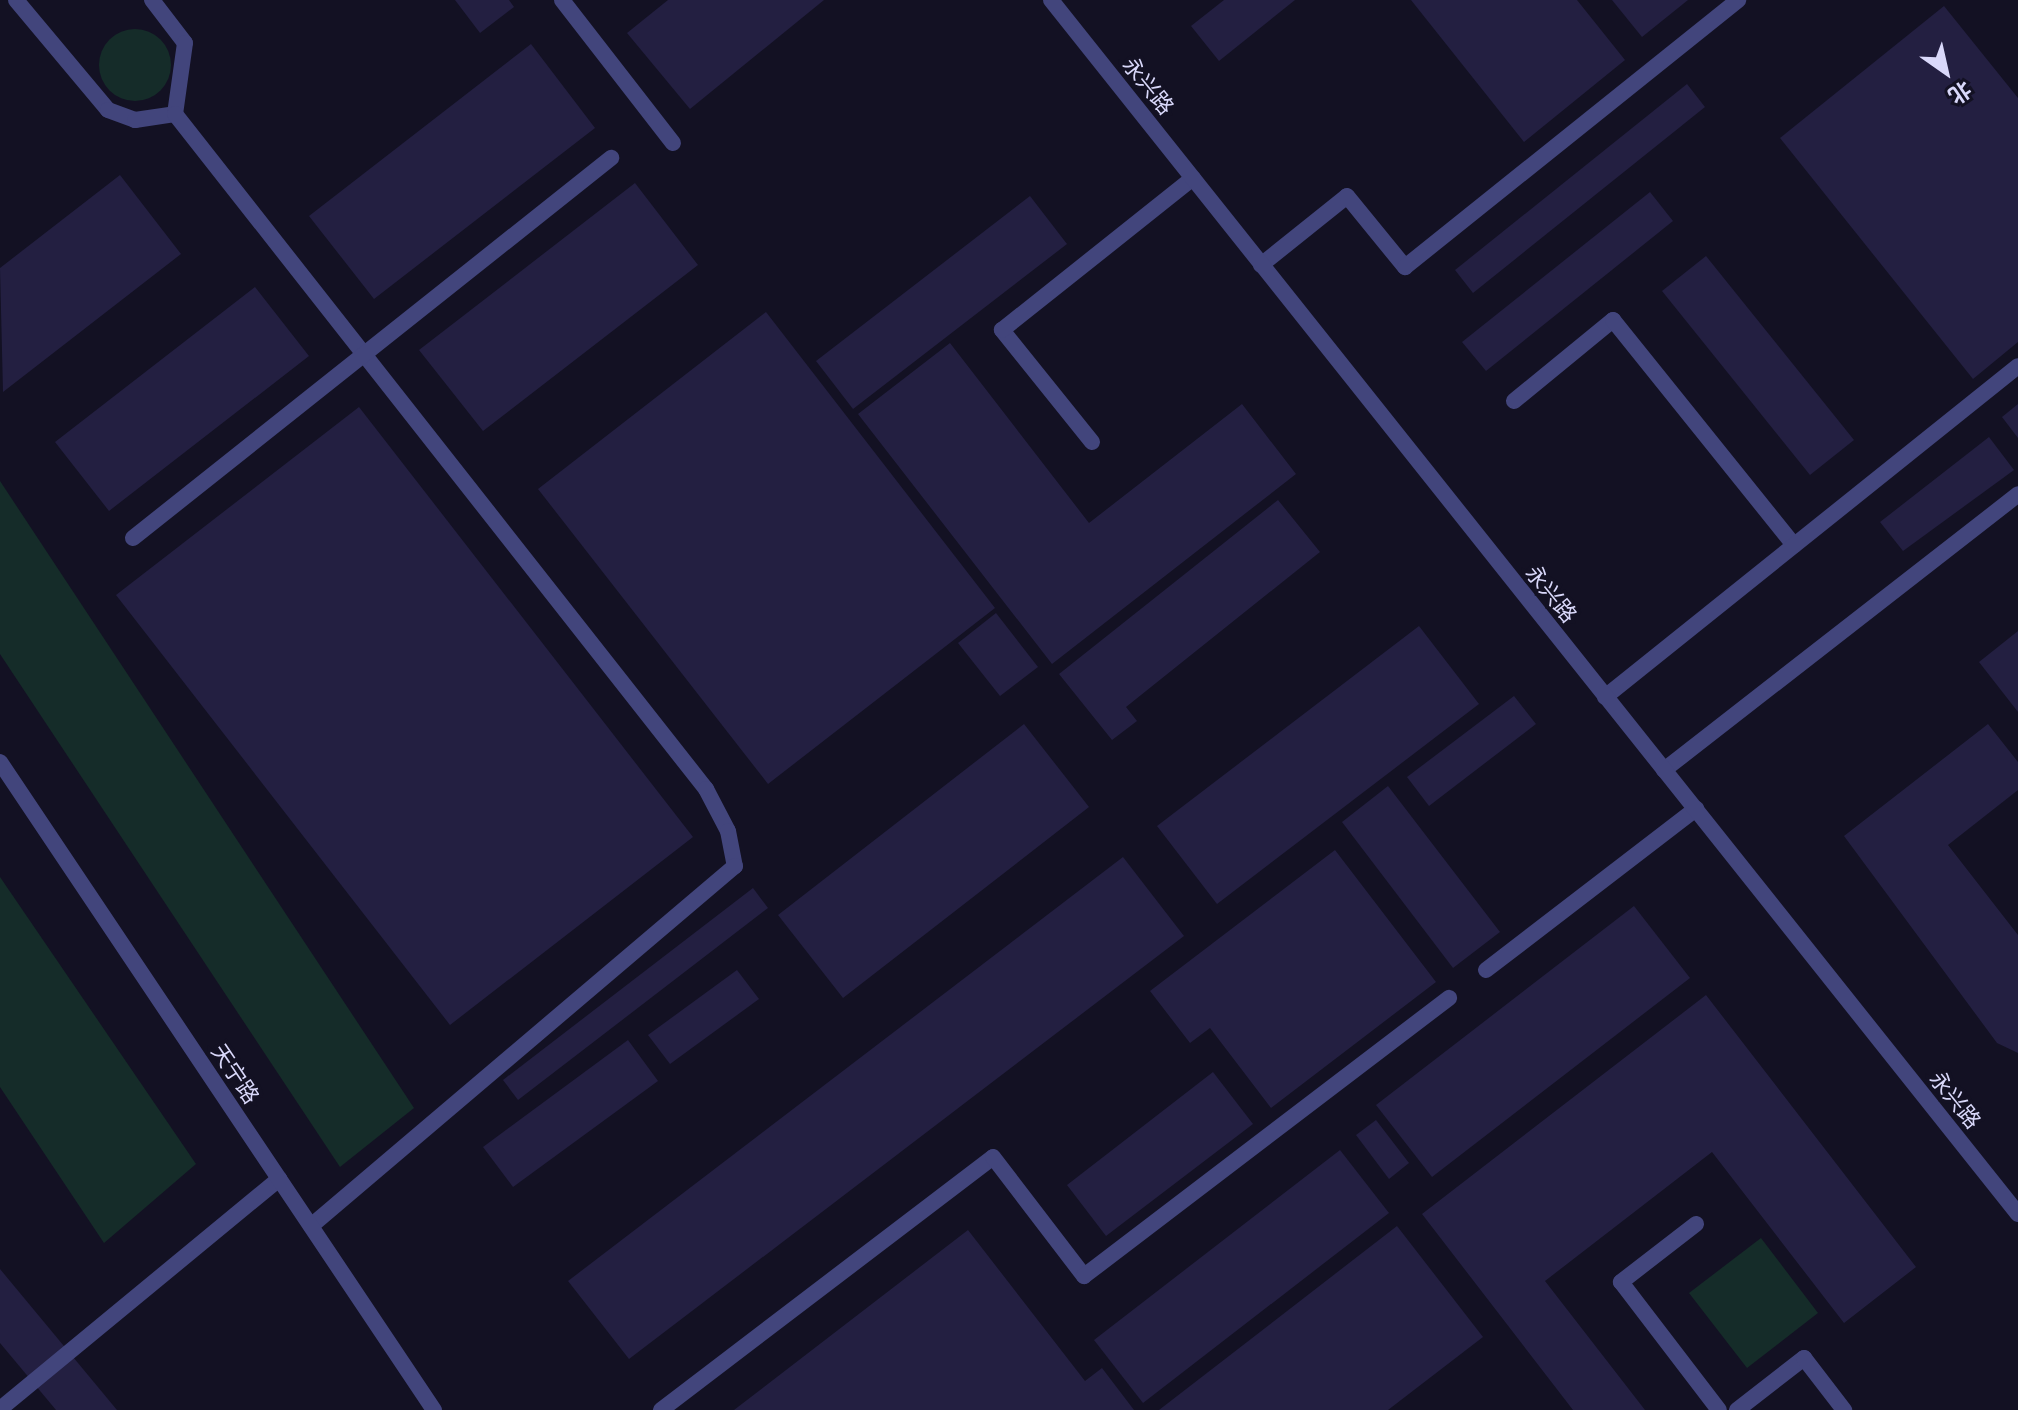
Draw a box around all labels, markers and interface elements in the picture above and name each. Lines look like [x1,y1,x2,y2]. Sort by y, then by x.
north arrow [1906,32,1986,112]
street label: 永兴路 [1117,52,1179,120]
text: 北 [1944,76,1976,109]
street label: 永兴路 [1520,560,1582,628]
street label: 天宁路 [206,1039,264,1109]
street label: 永兴路 [1924,1066,1986,1134]

